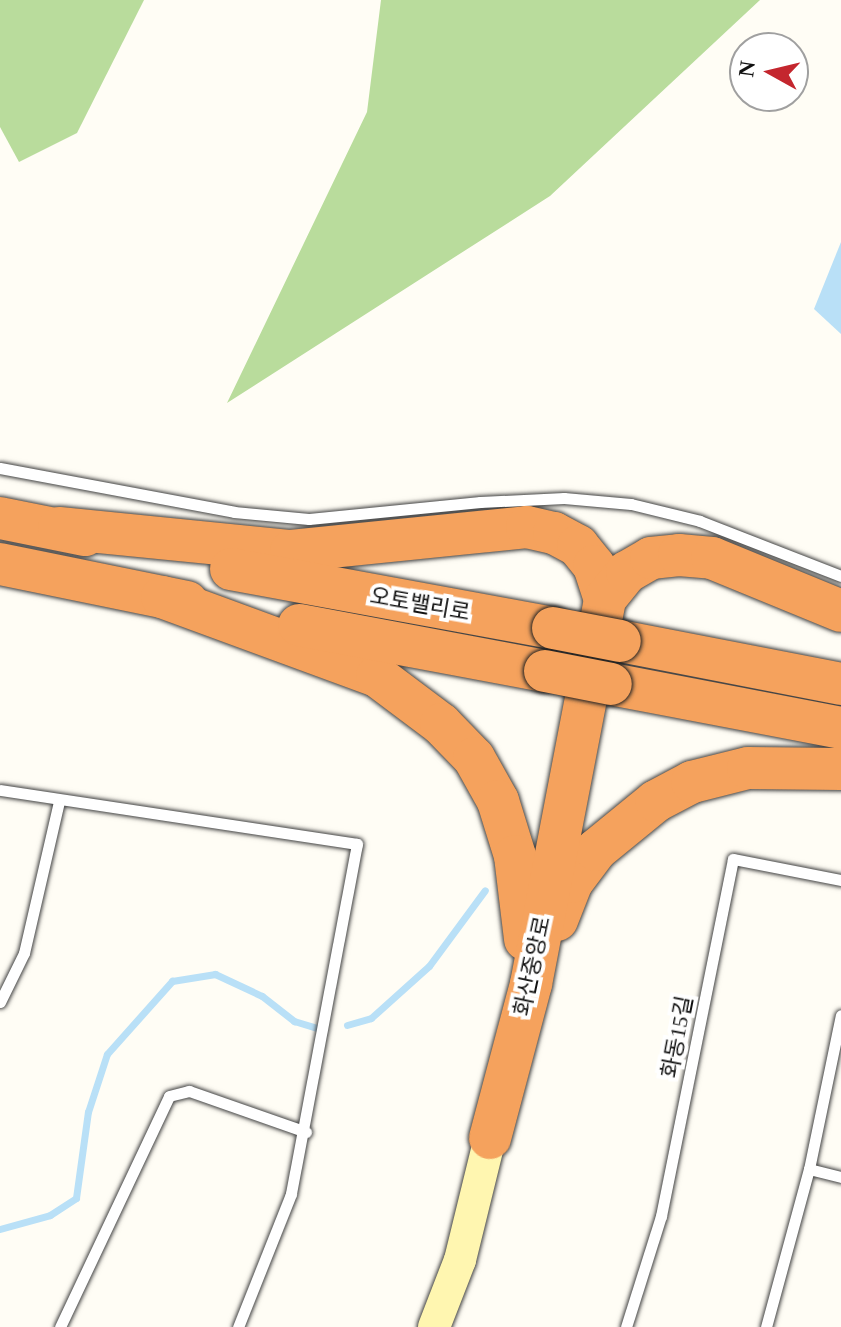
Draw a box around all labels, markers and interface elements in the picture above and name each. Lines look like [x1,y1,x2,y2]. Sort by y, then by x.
north arrow [729,32,809,112]
text: N [733,59,760,78]
street label: 오토밸리로 [368,582,472,626]
street label: 화산중앙로 [509,914,555,1018]
street label: 화동15길 [656,994,698,1080]

